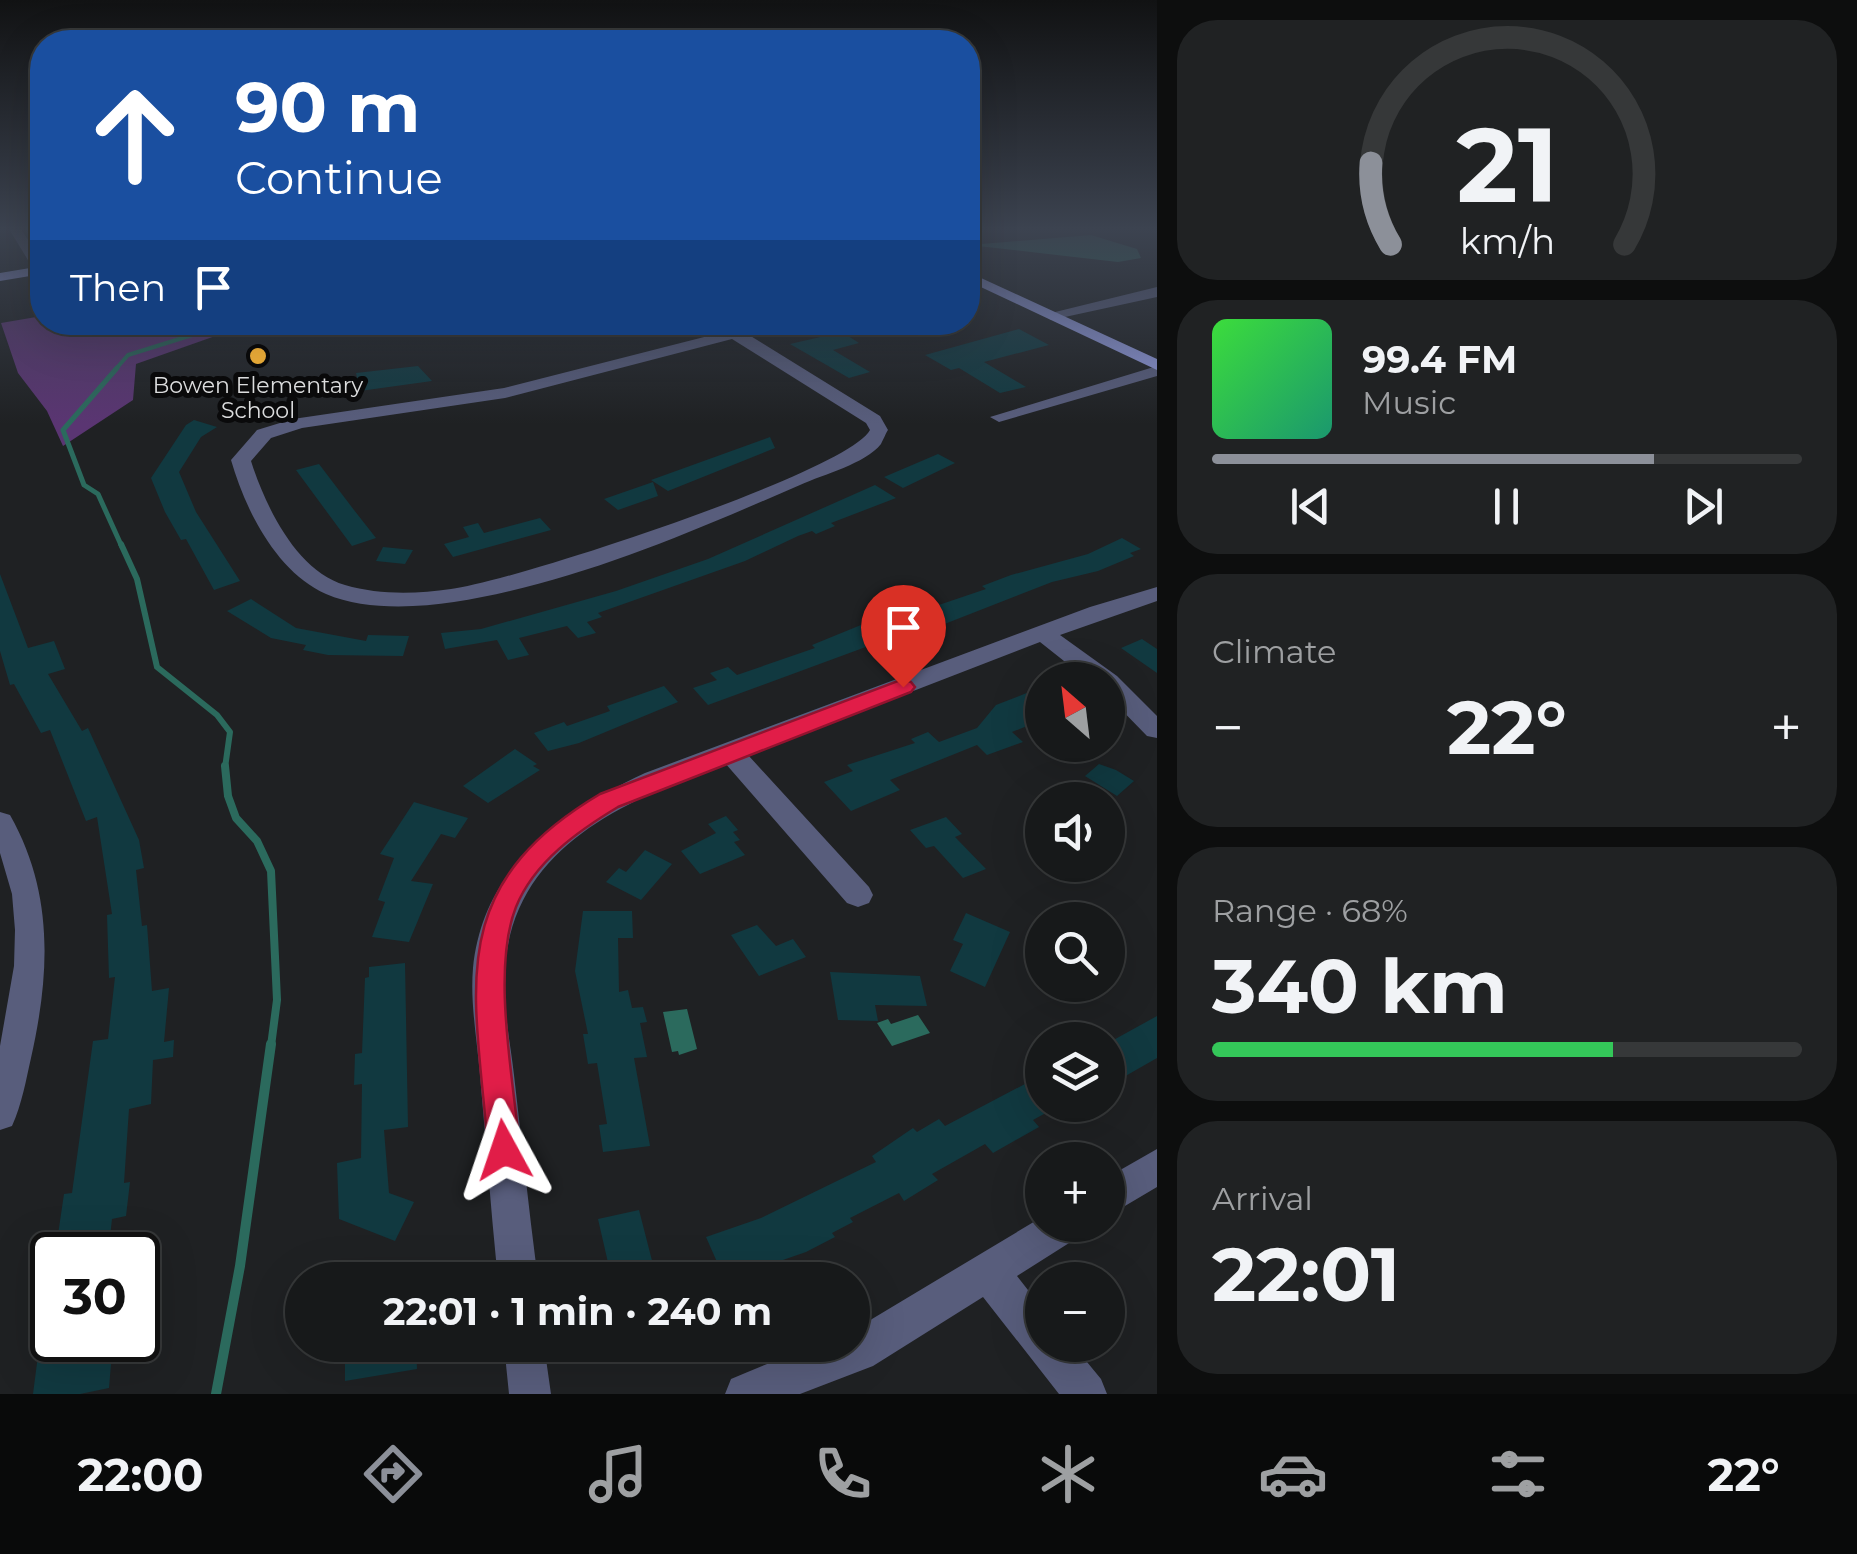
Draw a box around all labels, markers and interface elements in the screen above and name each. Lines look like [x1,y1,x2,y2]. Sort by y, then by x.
text: 90 m [235,64,420,150]
icon: ahead [70,70,200,200]
text: 21 [1456,101,1558,228]
text: Continue [235,150,443,205]
text: km/h [1459,219,1555,263]
icon: arrive [186,260,241,315]
text: Then [70,264,166,311]
text: 99.4 FM [1362,336,1517,383]
marker: Bowen Elementary School [247,345,269,367]
place label: Bowen Elementary School [153,372,363,424]
text: Music [1362,383,1456,422]
icon: previous [1283,479,1338,534]
icon: pause [1479,479,1534,534]
icon: next [1676,479,1731,534]
pin [861,585,946,688]
icon: arrive [876,600,931,655]
text: Climate [1212,632,1336,671]
north arrow [1025,662,1125,762]
map controls [1025,662,1125,1362]
text: 22° [1447,681,1567,773]
text: − [1212,694,1244,761]
text: + [1770,694,1802,761]
button: sound [1025,782,1125,882]
text: Range · 68% [1212,891,1408,930]
button: search [1025,902,1125,1002]
text: 340 km [1212,940,1508,1032]
button: layers [1025,1022,1125,1122]
position arrow [452,1098,556,1202]
button: + [1025,1142,1125,1242]
text: Arrival [1212,1179,1313,1218]
text: 22:01 [1212,1228,1400,1320]
speed limit sign: 30 [30,1232,160,1362]
button: − [1025,1262,1125,1362]
text: 22:01 · 1 min · 240 m [383,1288,772,1335]
icon: directions [358,1439,428,1509]
icon: music [583,1439,653,1509]
icon: phone [808,1439,878,1509]
icon: climate [1033,1439,1103,1509]
icon: car [1258,1439,1328,1509]
icon: filters [1483,1439,1553,1509]
text: 22:00 [77,1447,203,1502]
text: 22° [1708,1447,1780,1502]

